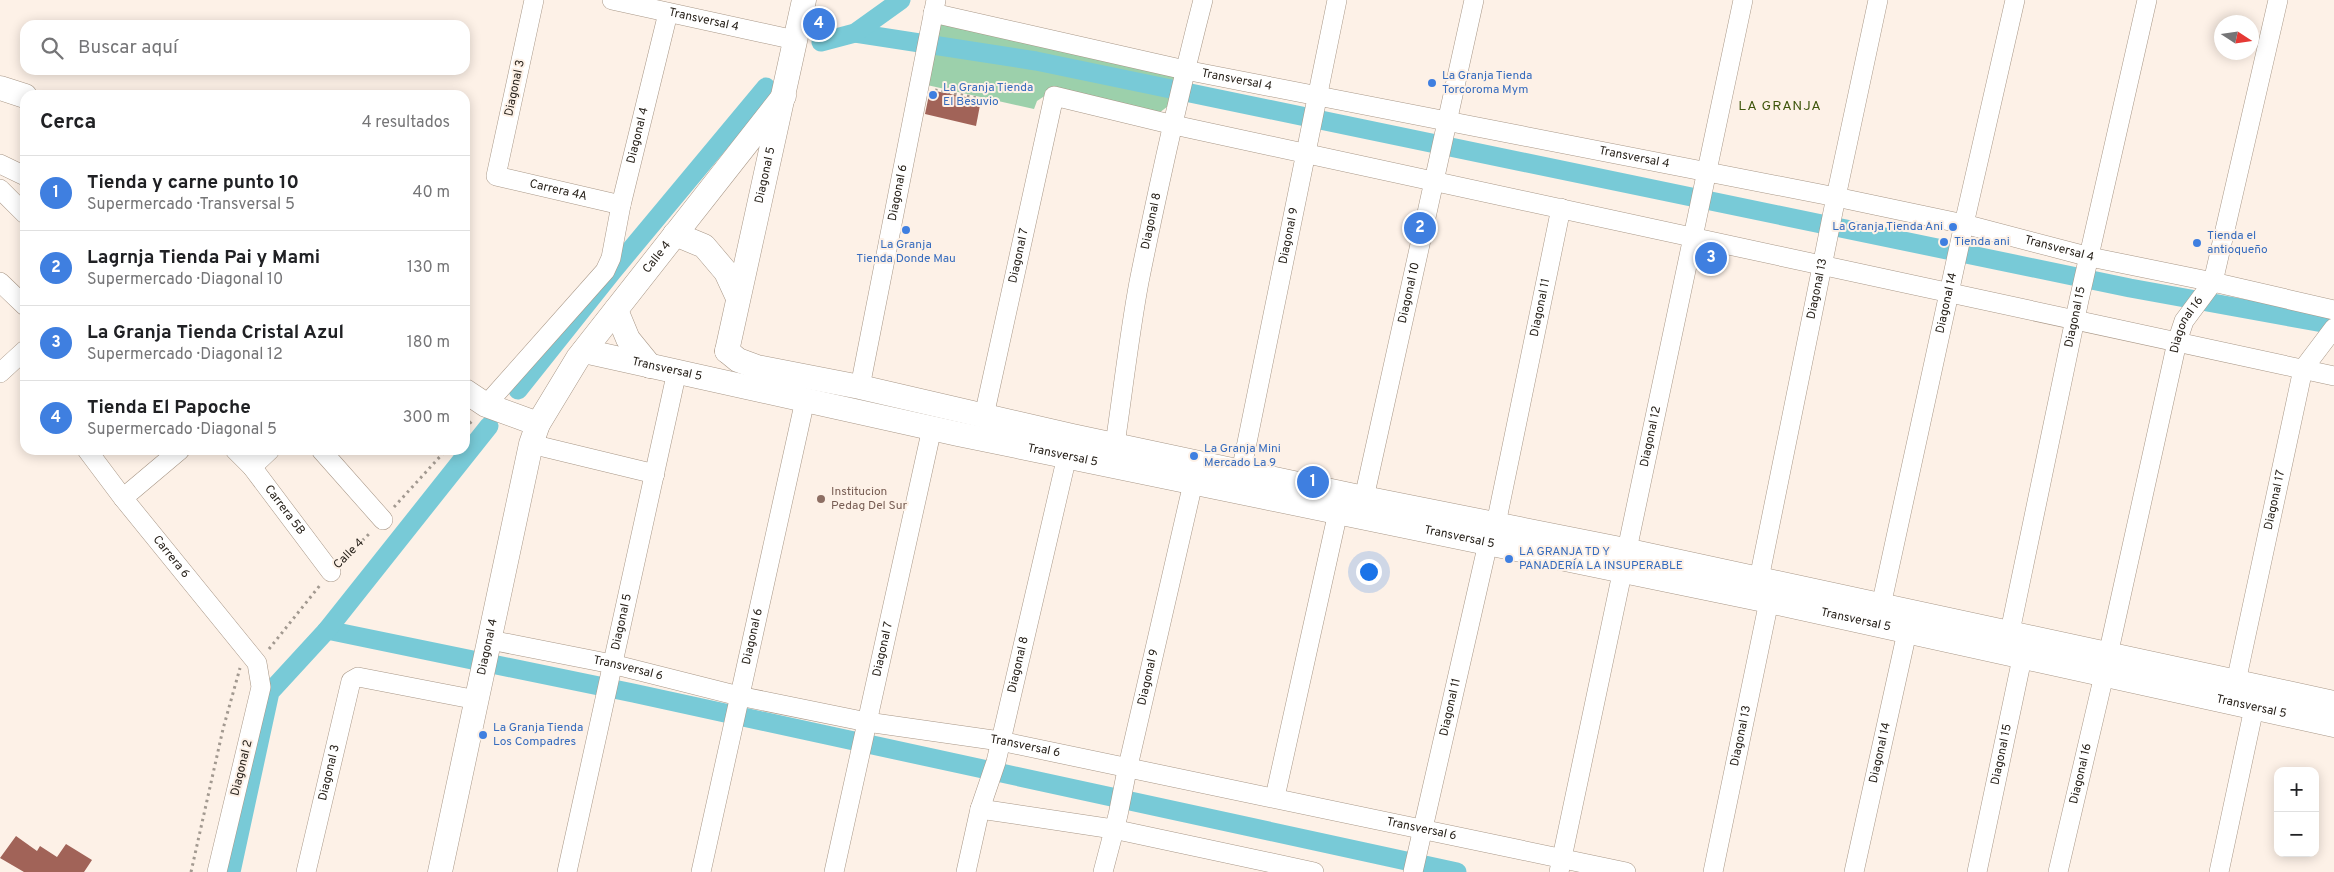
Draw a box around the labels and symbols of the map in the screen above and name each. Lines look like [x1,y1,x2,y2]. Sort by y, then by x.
street label: Transversal 4 [667,5,740,36]
pin: 4 [803,5,835,43]
north arrow [2214,15,2259,60]
street label: Diagonal 3 [501,58,529,118]
street label: Transversal 4 [1200,65,1273,95]
place label: La Granja Tienda Torcoroma Mym [1442,68,1532,98]
marker: La Granja Tienda Torcoroma Mym [1426,77,1438,89]
place label: La Granja Tienda El Besuvio [943,80,1033,110]
marker: La Granja Tienda El Besuvio [927,89,939,101]
district label: LA GRANJA [1738,98,1822,115]
street label: Diagonal 4 [623,106,653,165]
street label: Transversal 4 [1598,143,1671,172]
street label: Diagonal 5 [752,145,780,205]
street label: Diagonal 6 [885,163,912,222]
street label: Carrera 4A [528,176,589,205]
street label: Diagonal 8 [1138,191,1165,251]
street label: Diagonal 9 [1275,206,1303,266]
pin: 2 [1404,209,1436,247]
place label: La Granja Tienda Ani [1832,219,1943,235]
marker: La Granja Tienda Ani [1947,221,1959,233]
marker: La Granja Tienda Donde Mau [900,224,912,236]
street label: Diagonal 7 [1005,227,1033,285]
place label: Tienda el antioqueño [2207,228,2268,258]
street label: Transversal 4 [2023,232,2096,266]
place label: Tienda ani [1954,234,2010,250]
marker: Tienda ani [1938,236,1950,248]
place label: La Granja Tienda Donde Mau [856,237,956,267]
marker: Tienda el antioqueño [2191,237,2203,249]
street label: Calle 4 [639,238,675,277]
pin: 3 [1695,239,1727,277]
street label: Diagonal 13 [1804,257,1831,321]
street label: Diagonal 10 [1395,261,1424,325]
street label: Diagonal 14 [1932,271,1961,335]
street label: Diagonal 11 [1527,277,1554,338]
street label: Diagonal 15 [2061,285,2090,349]
street label: Diagonal 16 [2167,294,2207,355]
street label: Transversal 5 [630,354,704,385]
street label: Diagonal 12 [1637,405,1665,469]
street label: Transversal 5 [1026,441,1099,471]
place label: La Granja Mini Mercado La 9 [1204,441,1281,471]
marker: La Granja Mini Mercado La 9 [1188,450,1200,462]
pin: 1 [1297,463,1329,501]
street label: Diagonal 17 [2261,469,2289,532]
street label: Carrera 5B [260,482,309,538]
place label: Institucion Pedag Del Sur [831,484,908,514]
marker: Institucion Pedag Del Sur [815,493,827,505]
street label: Transversal 5 [1423,522,1496,552]
street label: Carrera 6 [149,532,193,582]
street label: Calle 4 [330,535,368,573]
place label: LA GRANJA TD Y PANADERÍA LA INSUPERABLE [1519,544,1683,574]
marker: LA GRANJA TD Y PANADERÍA LA INSUPERABLE [1503,553,1515,565]
your location [1356,559,1382,585]
street label: Diagonal 5 [608,592,636,652]
street label: Transversal 5 [1819,605,1892,636]
street label: Diagonal 6 [739,607,767,666]
street label: Diagonal 4 [474,617,502,677]
street label: Diagonal 7 [869,620,897,678]
street label: Diagonal 8 [1004,635,1033,695]
street label: Diagonal 9 [1134,648,1163,707]
street label: Transversal 6 [592,652,665,685]
street label: Diagonal 11 [1436,677,1465,738]
street label: Transversal 5 [2215,691,2288,722]
street label: Diagonal 13 [1727,704,1755,768]
place label: La Granja Tienda Los Compadres [493,720,583,750]
street label: Diagonal 14 [1866,721,1895,785]
street label: Diagonal 15 [1987,723,2016,787]
marker: La Granja Tienda Los Compadres [477,729,489,741]
street label: Transversal 6 [989,732,1062,761]
street label: Diagonal 2 [227,738,257,798]
street label: Diagonal 16 [2066,742,2096,806]
street label: Diagonal 3 [315,743,344,803]
street label: Transversal 6 [1385,814,1458,844]

